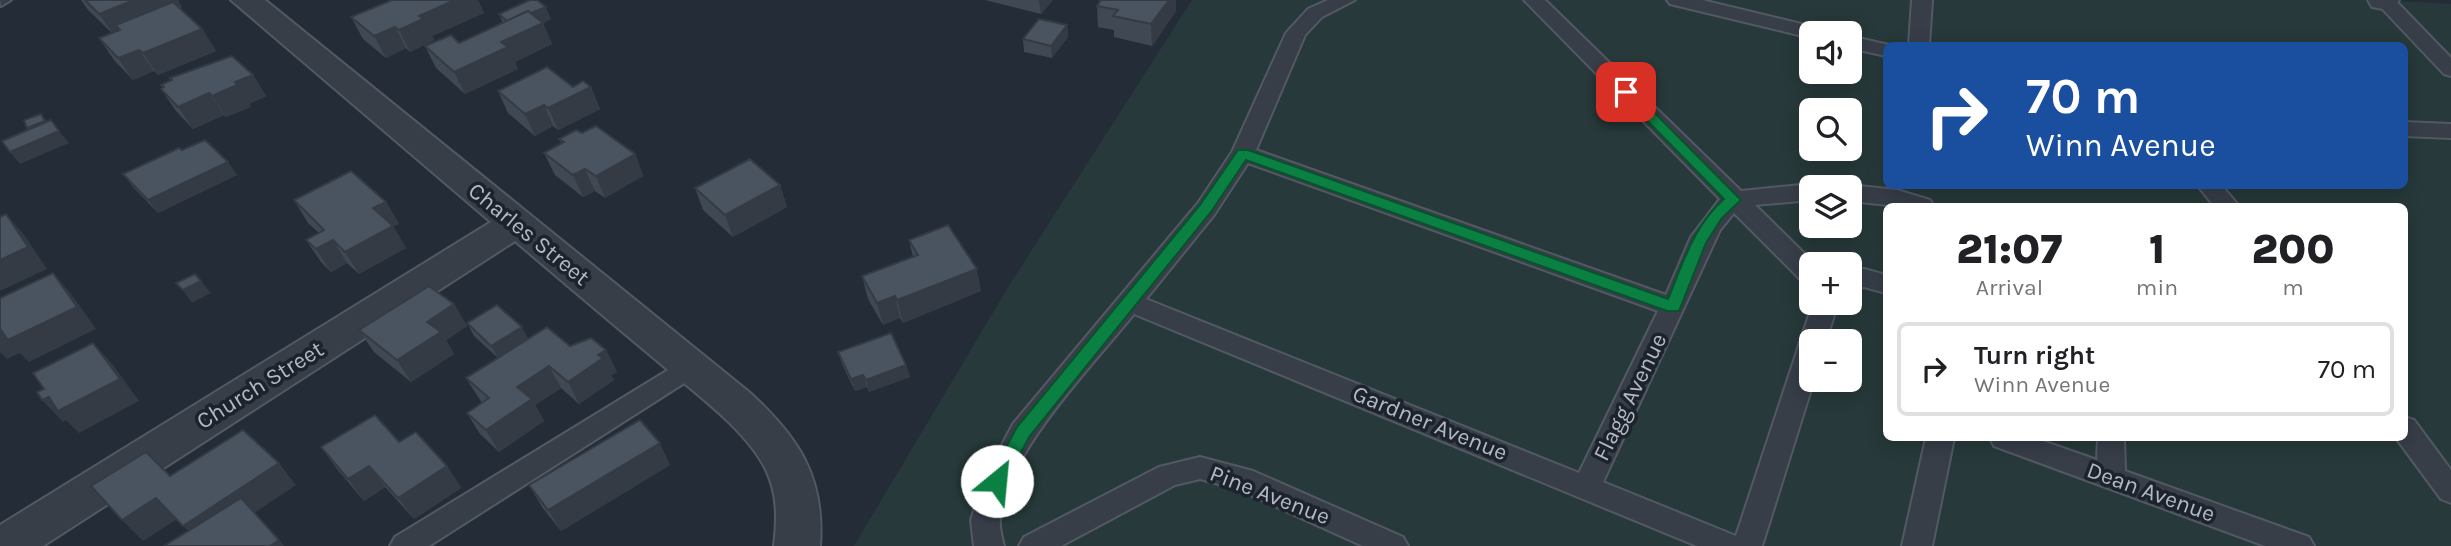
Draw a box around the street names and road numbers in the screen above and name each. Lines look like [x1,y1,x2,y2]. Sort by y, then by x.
street label: Charles Street [463,177,595,291]
street label: Flagg Avenue [1588,329,1672,465]
street label: Church Street [192,335,329,435]
street label: Gardner Avenue [1349,380,1511,466]
street label: Dean Avenue [2083,456,2219,528]
street label: Pine Avenue [1206,460,1334,530]

